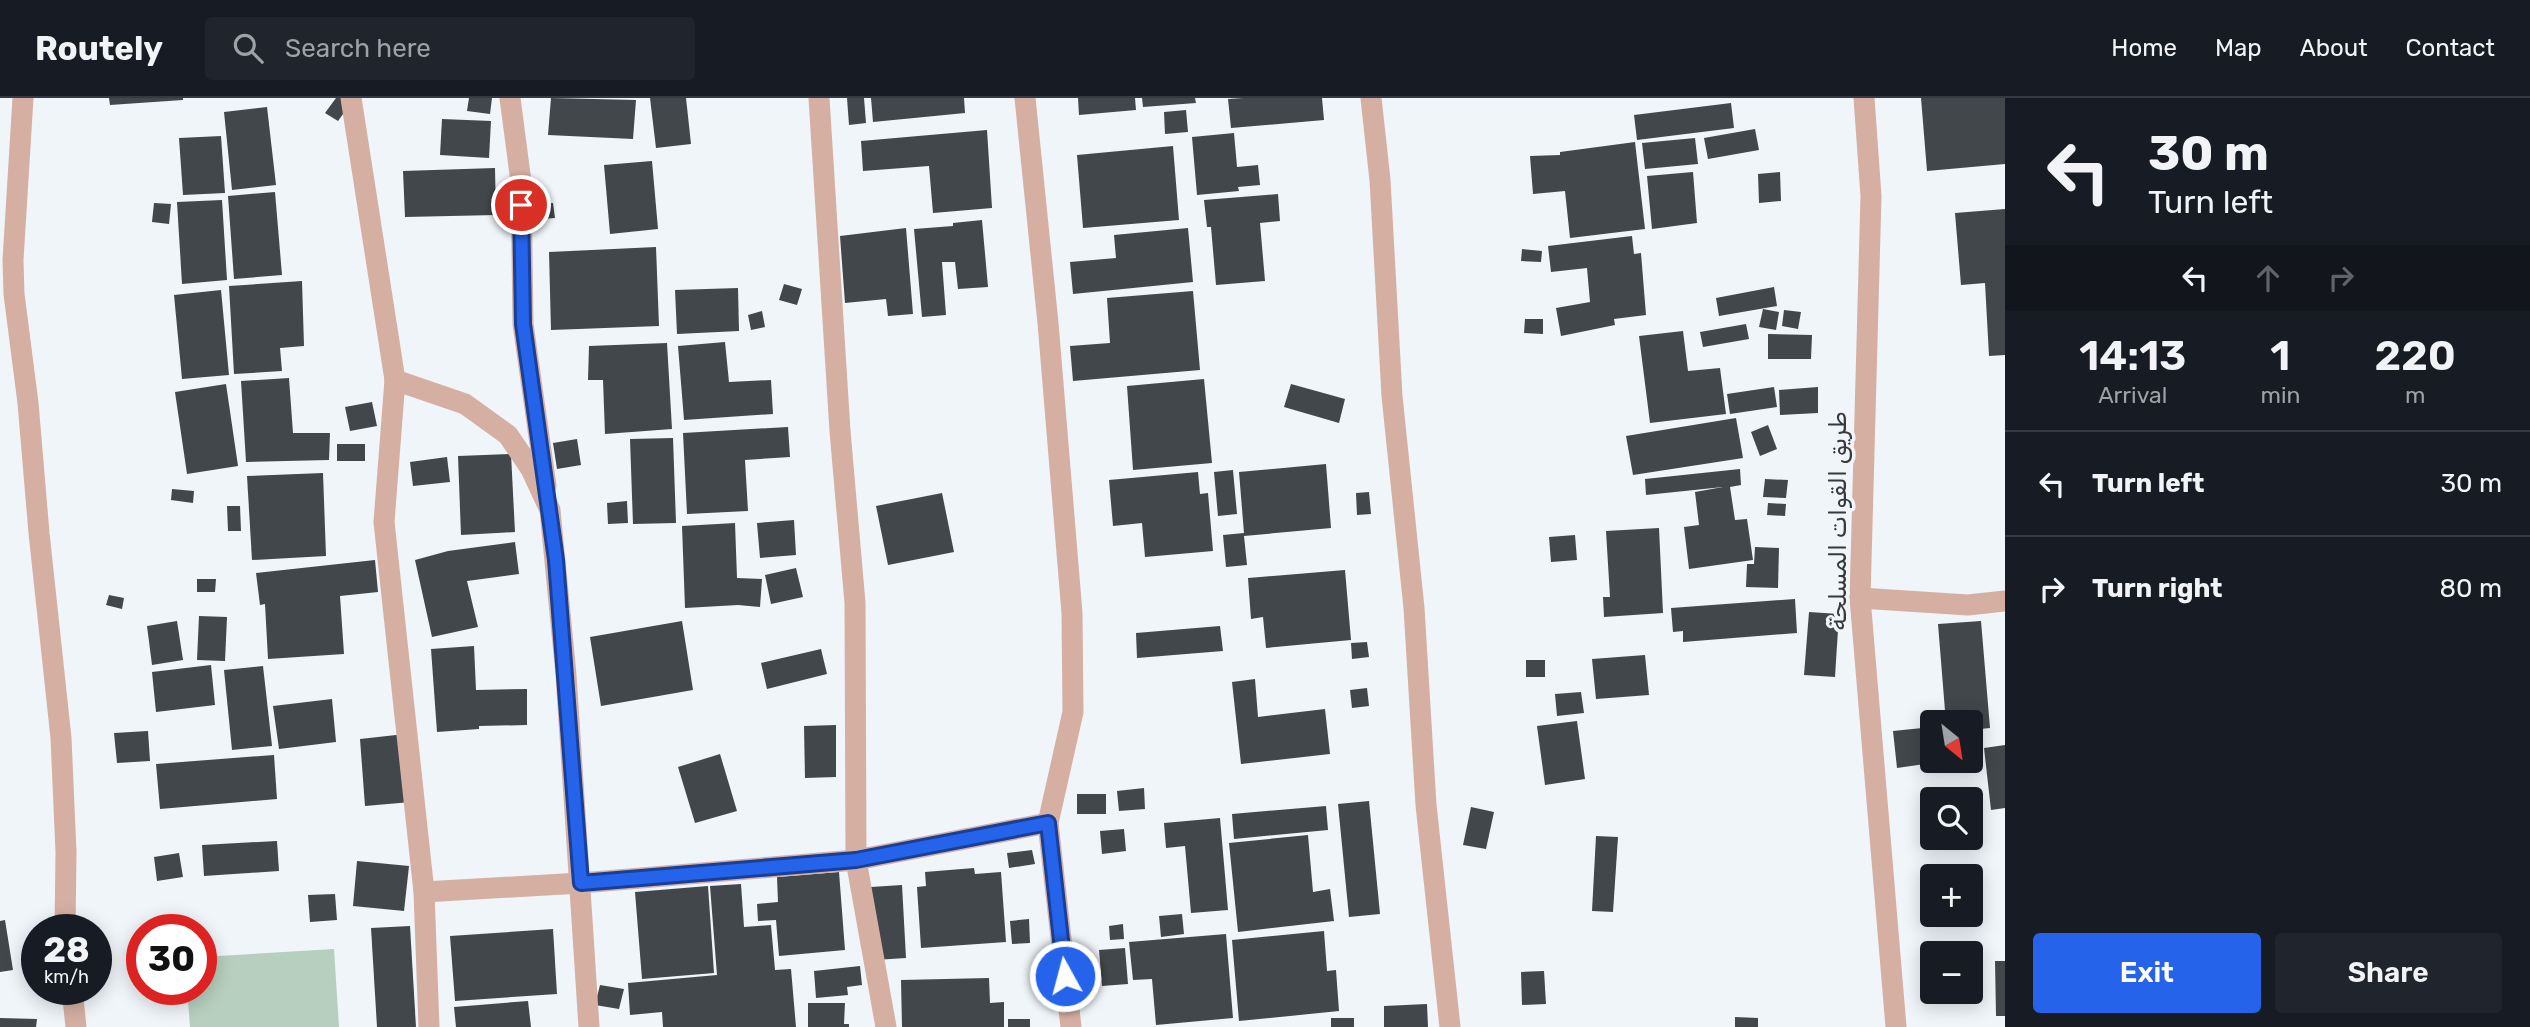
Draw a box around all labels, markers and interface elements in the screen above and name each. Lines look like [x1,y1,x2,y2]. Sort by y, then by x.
search box [205,17,695,80]
text: Routely [35,29,163,68]
icon: search [229,29,267,67]
text: Search here [285,33,431,64]
text: Home [2111,34,2177,62]
text: Map [2215,34,2262,62]
text: About [2300,34,2368,62]
text: Contact [2406,34,2495,62]
text: 30 m [2148,124,2269,182]
icon: left [2033,126,2124,217]
pin [491,175,551,235]
text: Turn left [2148,183,2273,221]
icon: arrive [502,186,540,224]
icon: left [2176,259,2214,297]
icon: ahead [2249,259,2287,297]
icon: right [2322,259,2360,297]
text: 14:13 [2079,331,2186,381]
text: 1 [2270,331,2290,381]
text: 220 [2375,331,2456,381]
text: Arrival [2098,381,2167,409]
text: min [2260,381,2300,409]
text: m [2405,381,2425,409]
street label: طريق القوات المسلحة [1824,411,1852,631]
icon: left [2033,465,2071,503]
text: Turn left [2092,468,2204,499]
text: 30 m [2440,468,2502,499]
icon: right [2033,570,2071,608]
text: Turn right [2092,573,2222,604]
text: 80 m [2439,573,2502,604]
north arrow [1920,710,1983,774]
map controls [1920,710,1983,1004]
button: search [1920,787,1983,850]
button: + [1920,864,1983,927]
speed limit sign: 30 [126,914,217,1005]
text: 28 [43,929,90,971]
button: Exit [2033,933,2261,1013]
button: Share [2275,933,2502,1013]
position arrow [1028,939,1102,1013]
button: − [1920,941,1983,1004]
text: km/h [44,966,89,988]

